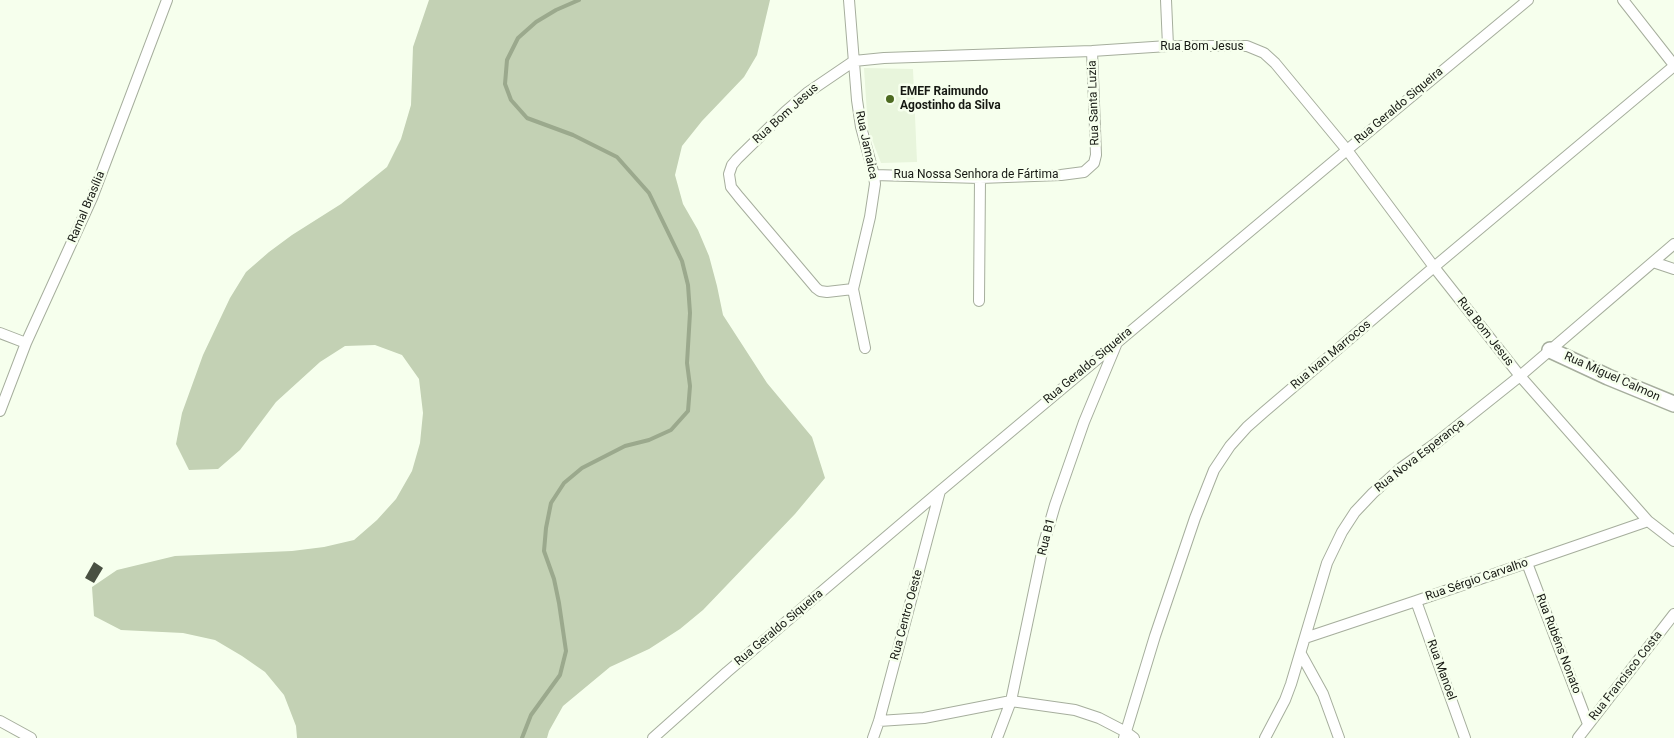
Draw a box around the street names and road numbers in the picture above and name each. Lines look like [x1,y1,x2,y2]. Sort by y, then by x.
street label: Rua Bom Jesus [1160,40,1244,54]
street label: Rua Santa Luzia [1085,60,1103,146]
street label: Rua Geraldo Siqueira [1352,65,1446,147]
street label: Rua Bom Jesus [750,81,822,147]
street label: Rua Jamaica [852,110,880,180]
street label: Rua Nossa Senhora de Fártima [893,168,1059,182]
street label: Ramal Brasília [65,169,109,245]
street label: Rua Bom Jesus [1454,295,1516,369]
street label: Rua Ivan Marrocos [1288,317,1374,393]
street label: Rua Geraldo Siqueira [1041,325,1135,407]
street label: Rua Miguel Calmon [1562,349,1662,405]
street label: Rua Nova Esperança [1372,416,1468,496]
street label: Rua B1 [1035,517,1059,557]
street label: Rua Sérgio Carvalho [1424,556,1530,604]
street label: Rua Centro Oeste [888,568,926,662]
street label: Rua Geraldo Siqueira [732,587,826,669]
street label: Rua Rubéns Nonato [1532,592,1584,696]
street label: Rua Francisco Costa [1587,628,1665,724]
street label: Rua Manoel [1423,638,1459,702]

